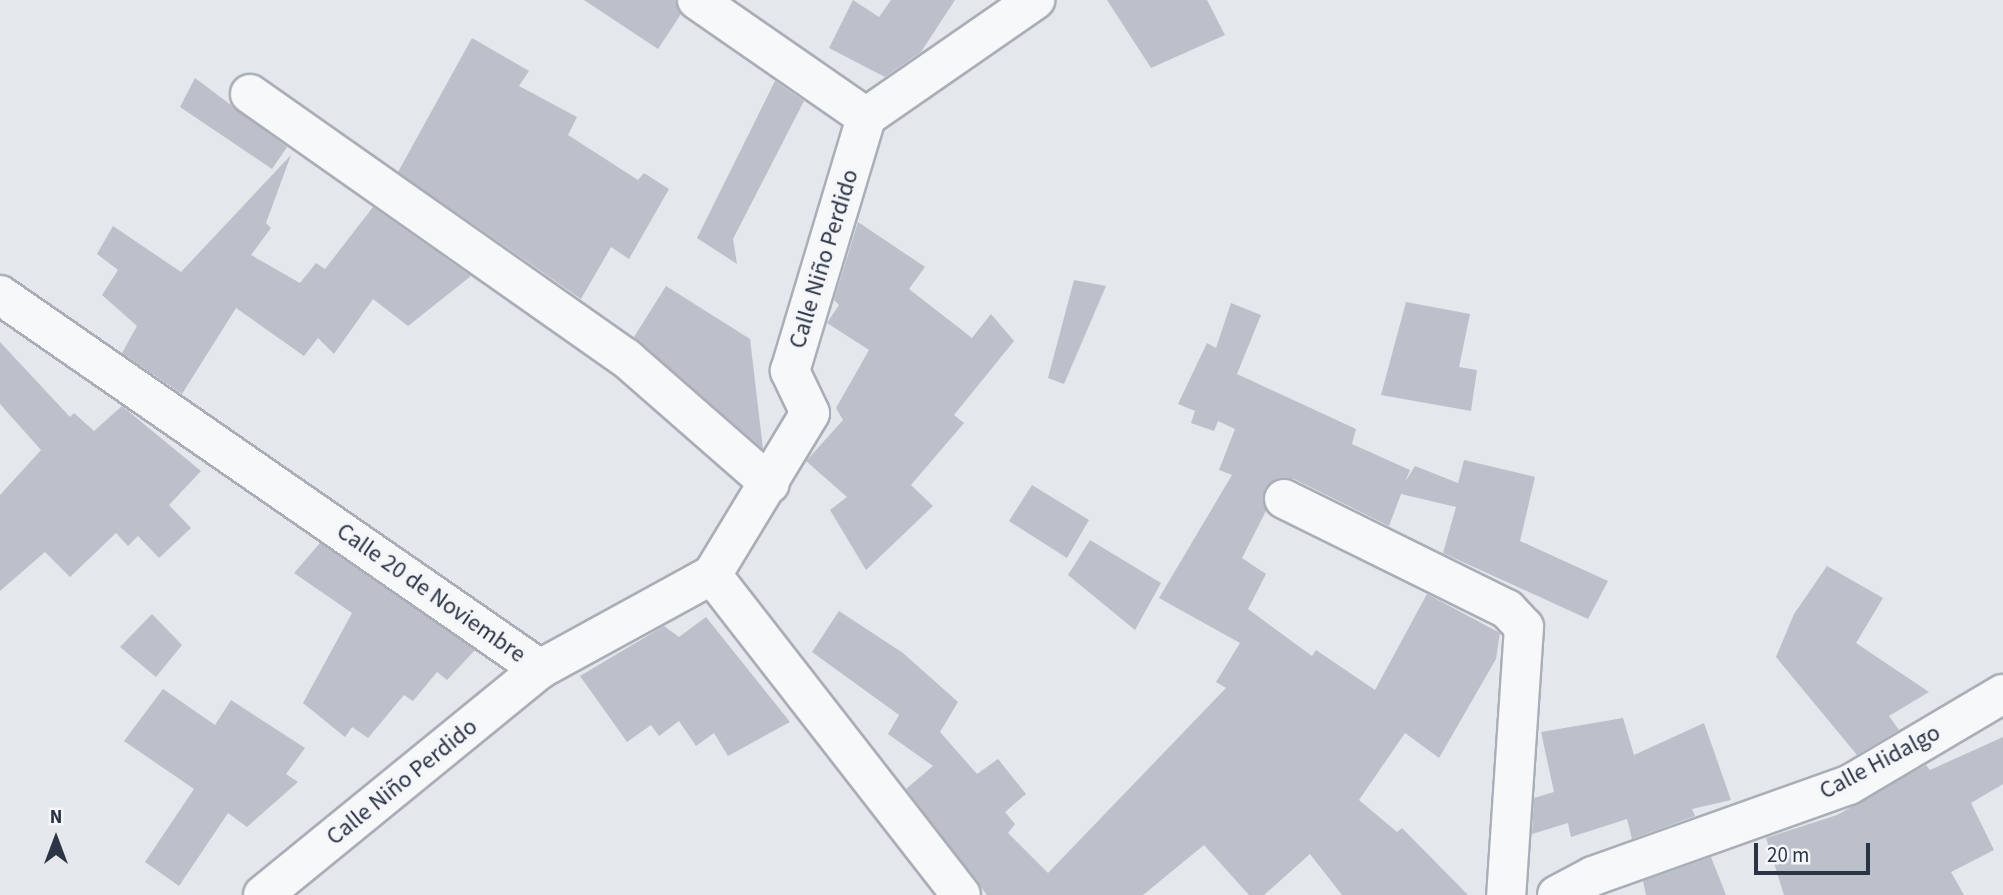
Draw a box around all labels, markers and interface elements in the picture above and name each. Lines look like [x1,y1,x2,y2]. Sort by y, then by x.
street label: Calle Niño Perdido [783,166,865,352]
street label: Calle 20 de Noviembre [331,517,531,669]
street label: Calle Niño Perdido [321,712,483,852]
street label: Calle Hidalgo [1815,718,1945,806]
north arrow [21,804,91,874]
text: N [50,804,62,831]
scale bar [1758,828,1874,872]
text: 20 m [1767,840,1809,870]

